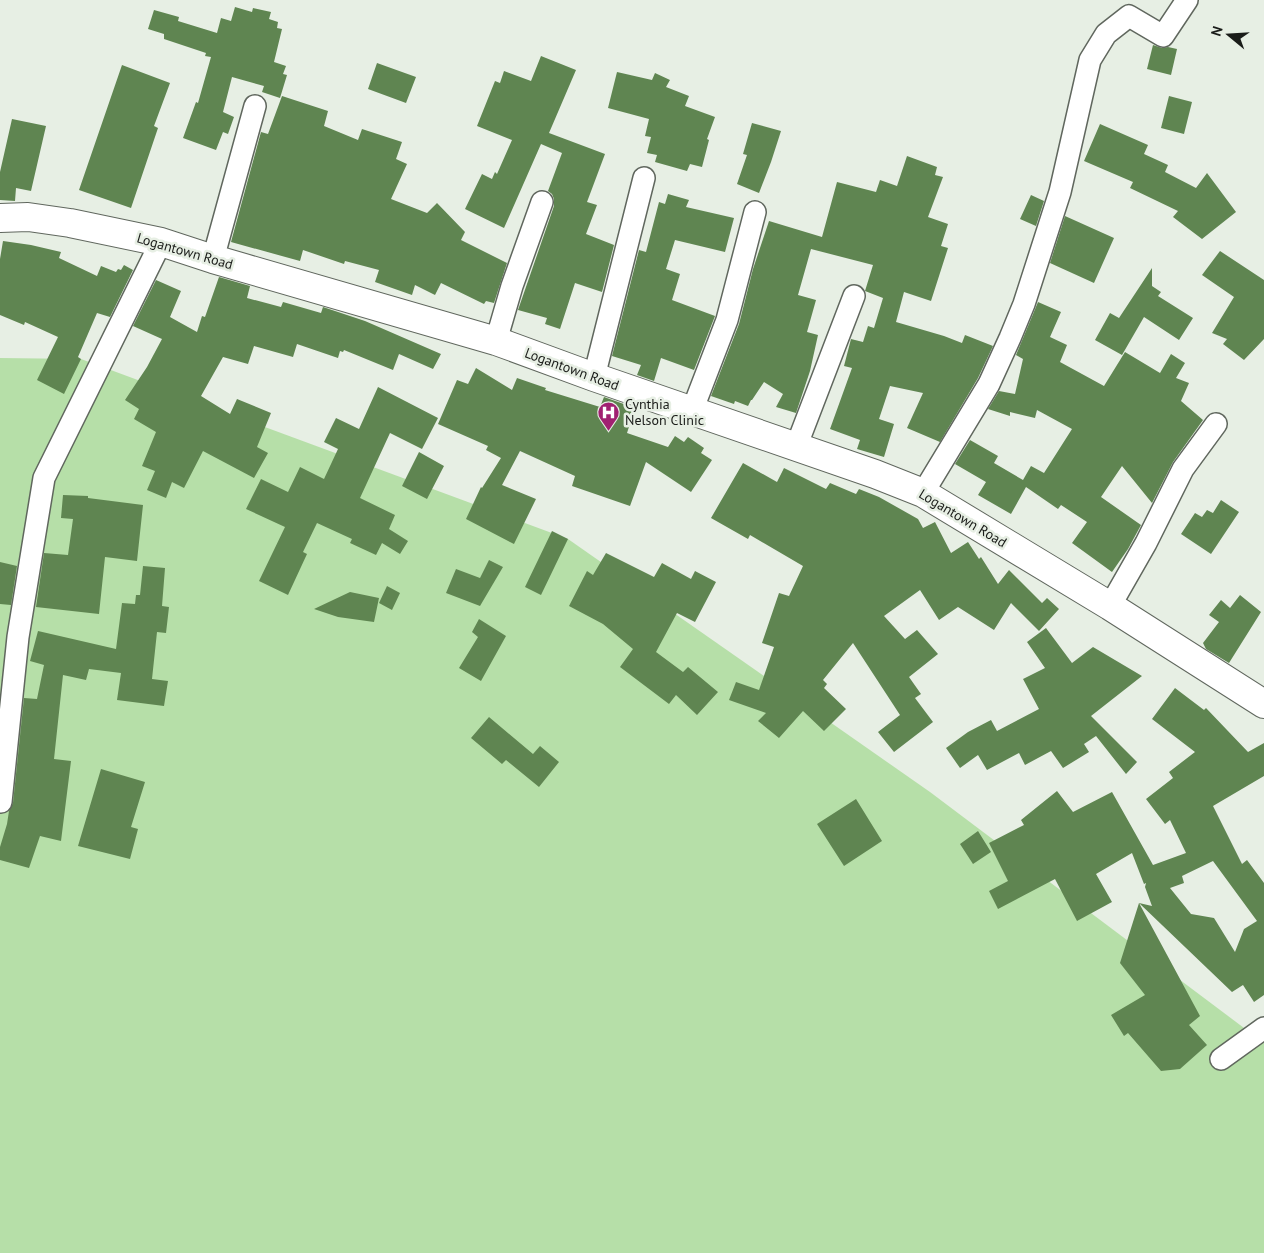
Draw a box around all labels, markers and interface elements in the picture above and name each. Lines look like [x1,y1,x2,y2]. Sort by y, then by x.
north arrow [1204,10,1254,60]
text: N [1207,24,1227,38]
street label: Logantown Road [135,229,235,273]
street label: Logantown Road [522,344,622,394]
place label: Cynthia Nelson Clinic [625,395,704,429]
hospital icon: Cynthia Nelson Clinic [597,400,621,431]
street label: Logantown Road [916,485,1010,551]

